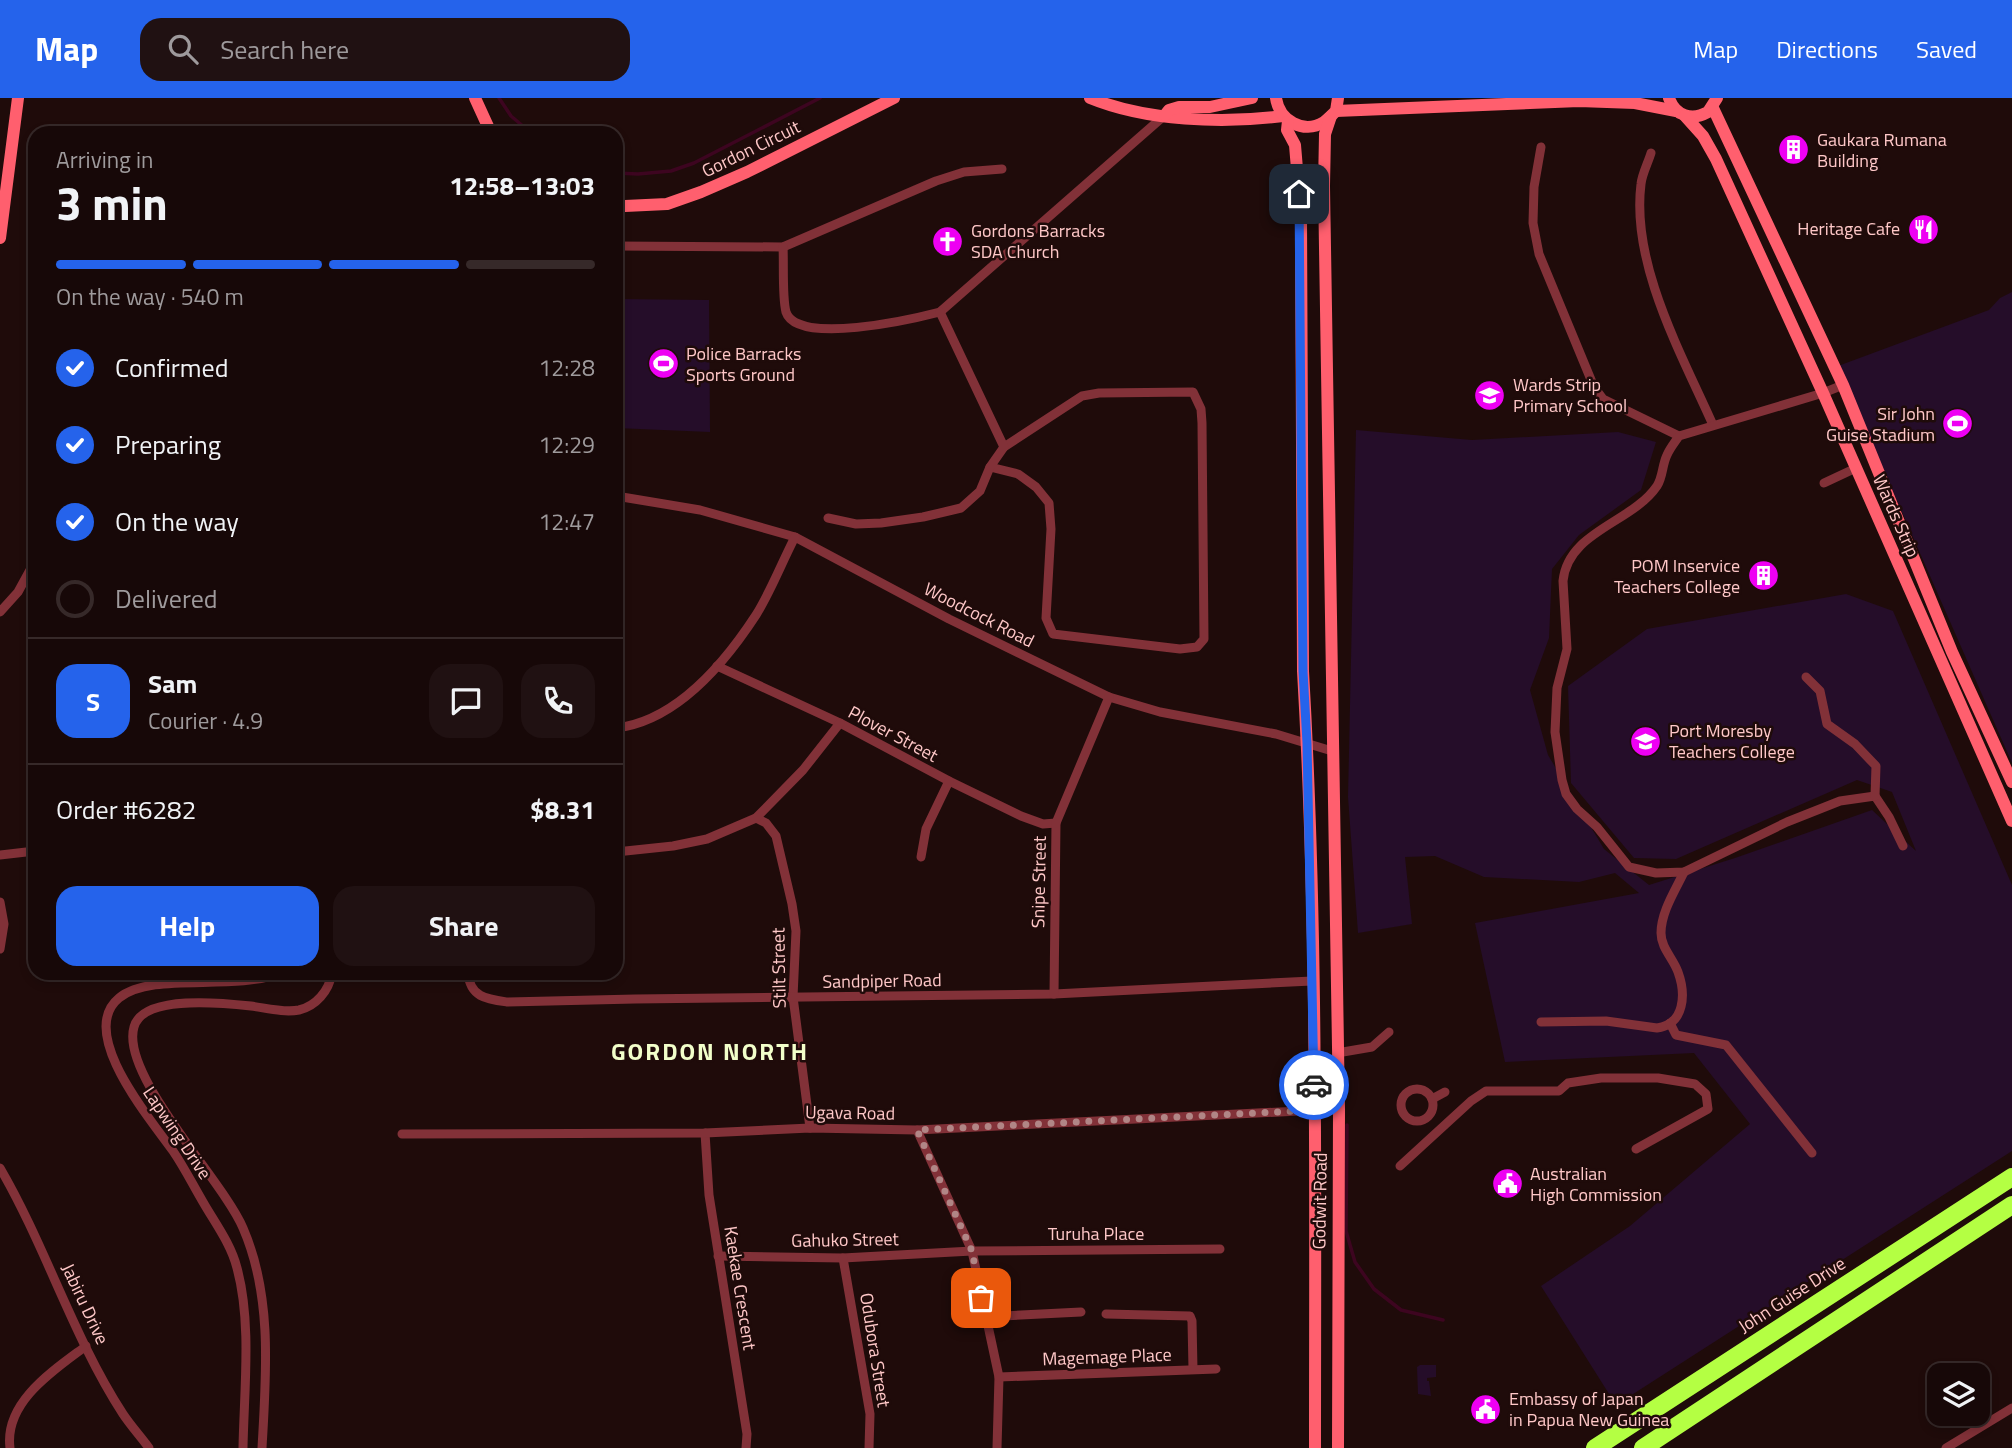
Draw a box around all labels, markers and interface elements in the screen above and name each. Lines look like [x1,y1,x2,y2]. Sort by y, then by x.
search box [140,18,630,81]
text: Map [35,24,98,74]
icon: search [164,30,202,68]
text: Search here [220,30,349,69]
text: Map [1693,31,1738,67]
text: Directions [1776,31,1878,67]
text: Saved [1916,31,1977,67]
street label: Gordon Circuit [697,113,805,184]
place label: Gaukara Rumana Building [1817,126,1947,174]
building icon: Gaukara Rumana Building [1777,133,1811,167]
text: Arriving in [56,142,153,177]
pin [1269,164,1329,224]
text: 12:58–13:03 [449,166,595,205]
text: 3 min [56,168,168,238]
icon: home [1280,175,1318,213]
restaurant icon: Heritage Cafe [1906,212,1940,246]
place label: Heritage Cafe [1797,215,1900,242]
place label: Gordons Barracks SDA Church [971,217,1105,265]
church icon: Gordons Barracks SDA Church [931,224,965,258]
text: On the way · 540 m [56,279,244,314]
place label: Police Barracks Sports Ground [686,340,801,388]
sports icon: Police Barracks Sports Ground [646,347,680,381]
text: Confirmed [115,348,229,387]
icon: check [56,349,94,387]
text: 12:28 [538,350,595,385]
place label: Wards Strip Primary School [1513,371,1627,419]
school or university icon: Wards Strip Primary School [1473,378,1507,412]
place label: Sir John Guise Stadium [1826,400,1935,448]
sports icon: Sir John Guise Stadium [1941,407,1975,441]
text: Preparing [115,425,221,464]
icon: check [56,426,94,464]
text: 12:29 [538,427,595,462]
street label: Wards Strip [1866,470,1927,562]
text: On the way [115,502,239,541]
icon: check [56,503,94,541]
text: 12:47 [538,504,595,539]
place label: POM Inservice Teachers College [1614,552,1740,600]
building icon: POM Inservice Teachers College [1746,559,1780,593]
street label: Woodcock Road [919,575,1039,654]
text: Delivered [115,579,218,618]
text: Sam [148,664,197,703]
button: chat [429,664,503,738]
button: phone [521,664,595,738]
text: S [86,682,100,721]
street label: Plover Street [843,699,944,769]
text: Courier · 4.9 [148,703,263,738]
place label: Port Moresby Teachers College [1669,717,1795,765]
school or university icon: Port Moresby Teachers College [1629,724,1663,758]
text: Order #6282 [56,790,196,829]
text: $8.31 [530,790,595,829]
street label: Snipe Street [1024,835,1053,928]
button: Help [56,886,319,966]
button: Share [333,886,595,966]
street label: Stilt Street [764,927,793,1009]
street label: Sandpiper Road [822,966,942,995]
district label: GORDON NORTH [611,1033,809,1069]
courier [1279,1050,1349,1120]
icon: car [1295,1066,1333,1104]
street label: Lapwing Drive [136,1081,219,1185]
street label: Ugava Road [805,1098,895,1127]
street label: Godwit Road [1305,1152,1334,1250]
place label: Australian High Commission [1530,1160,1662,1208]
public building icon: Australian High Commission [1490,1167,1524,1201]
street label: Turuha Place [1048,1220,1144,1247]
street label: Kaekae Crescent [717,1224,764,1352]
street label: Gahuko Street [791,1225,900,1254]
street label: John Guise Drive [1733,1250,1851,1339]
street label: Jabiru Drive [55,1259,116,1349]
pin [951,1268,1011,1328]
icon: bag [962,1279,1000,1317]
street label: Odubora Street [853,1291,898,1410]
street label: Magemage Place [1042,1341,1172,1372]
map controls [1927,1363,1990,1426]
button: layers [1927,1363,1990,1426]
place label: Embassy of Japan in Papua New Guinea [1509,1385,1669,1433]
public building icon: Embassy of Japan in Papua New Guinea [1469,1392,1503,1426]

